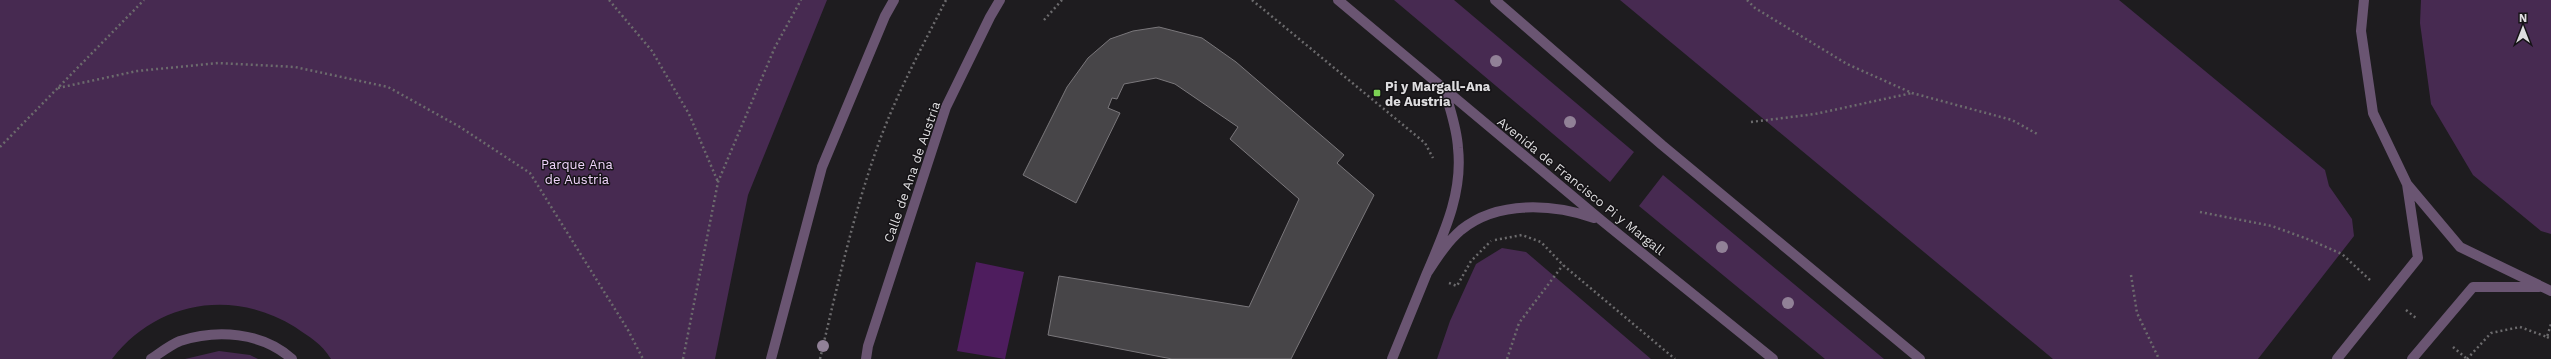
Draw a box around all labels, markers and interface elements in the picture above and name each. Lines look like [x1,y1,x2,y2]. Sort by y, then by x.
north arrow [2503,8,2543,48]
text: N [2519,12,2527,25]
place label: Pi y Margall-Ana de Austria [1385,79,1491,109]
marker: Pi y Margall-Ana de Austria [1372,88,1382,98]
street label: Calle de Ana de Austria [881,99,943,245]
street label: Avenida de Francisco Pi y Margall [1494,114,1668,258]
park label: Parque Ana de Austria [541,157,614,187]

